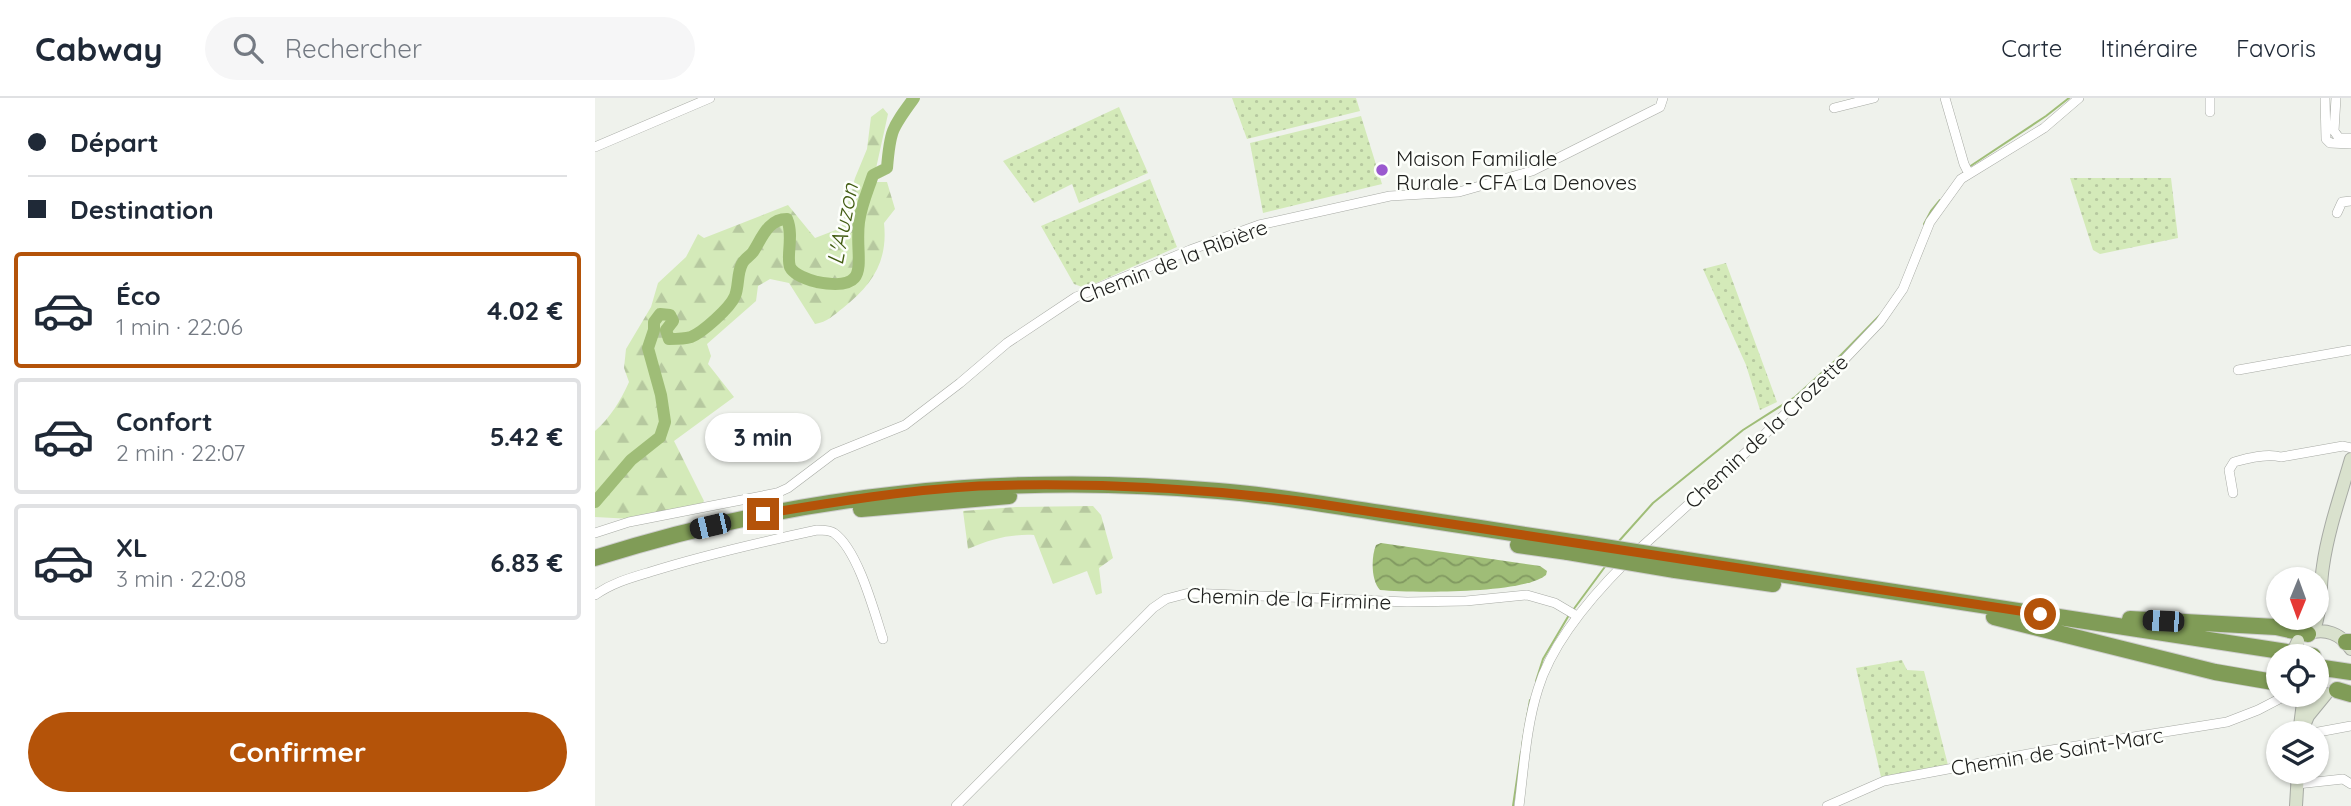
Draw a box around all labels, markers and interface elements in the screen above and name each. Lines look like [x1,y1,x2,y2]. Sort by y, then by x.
search box [205,17,695,80]
text: Cabway [35,28,163,69]
icon: search [229,29,267,67]
text: Rechercher [285,32,422,65]
text: Carte [2001,33,2062,63]
text: Itinéraire [2100,33,2198,63]
text: Favoris [2236,33,2316,63]
text: Départ [70,126,159,159]
place label: Maison Familiale Rurale - CFA La Denoves [1396,145,1637,195]
marker: Maison Familiale Rurale - CFA La Denoves [1374,162,1390,178]
water label: L'Auzon [820,180,864,267]
text: Destination [70,193,214,226]
street label: Chemin de la Ribière [1075,213,1271,309]
icon: car [32,279,95,342]
text: Éco [116,279,161,312]
text: 4.02 € [487,294,563,327]
text: 1 min · 22:06 [116,312,243,341]
street label: Chemin de la Crozette [1679,348,1853,514]
icon: car [32,405,95,468]
text: Confort [116,405,213,438]
callout: 3 min [705,412,821,462]
text: 5.42 € [490,420,563,453]
text: 3 min [733,423,793,452]
text: 2 min · 22:07 [116,438,245,467]
route end [747,498,779,530]
car [688,511,733,541]
icon: car [32,531,95,594]
text: XL [116,531,148,564]
text: 6.83 € [490,546,563,579]
text: 3 min · 22:08 [116,564,246,593]
north arrow [2266,567,2329,630]
map controls [2266,567,2329,784]
street label: Chemin de la Firmine [1186,581,1392,615]
route start [2024,598,2056,630]
car [2142,609,2185,633]
button: locate [2266,644,2329,707]
button: Confirmer [28,712,567,792]
street label: Chemin de Saint-Marc [1949,721,2165,781]
button: layers [2266,721,2329,784]

